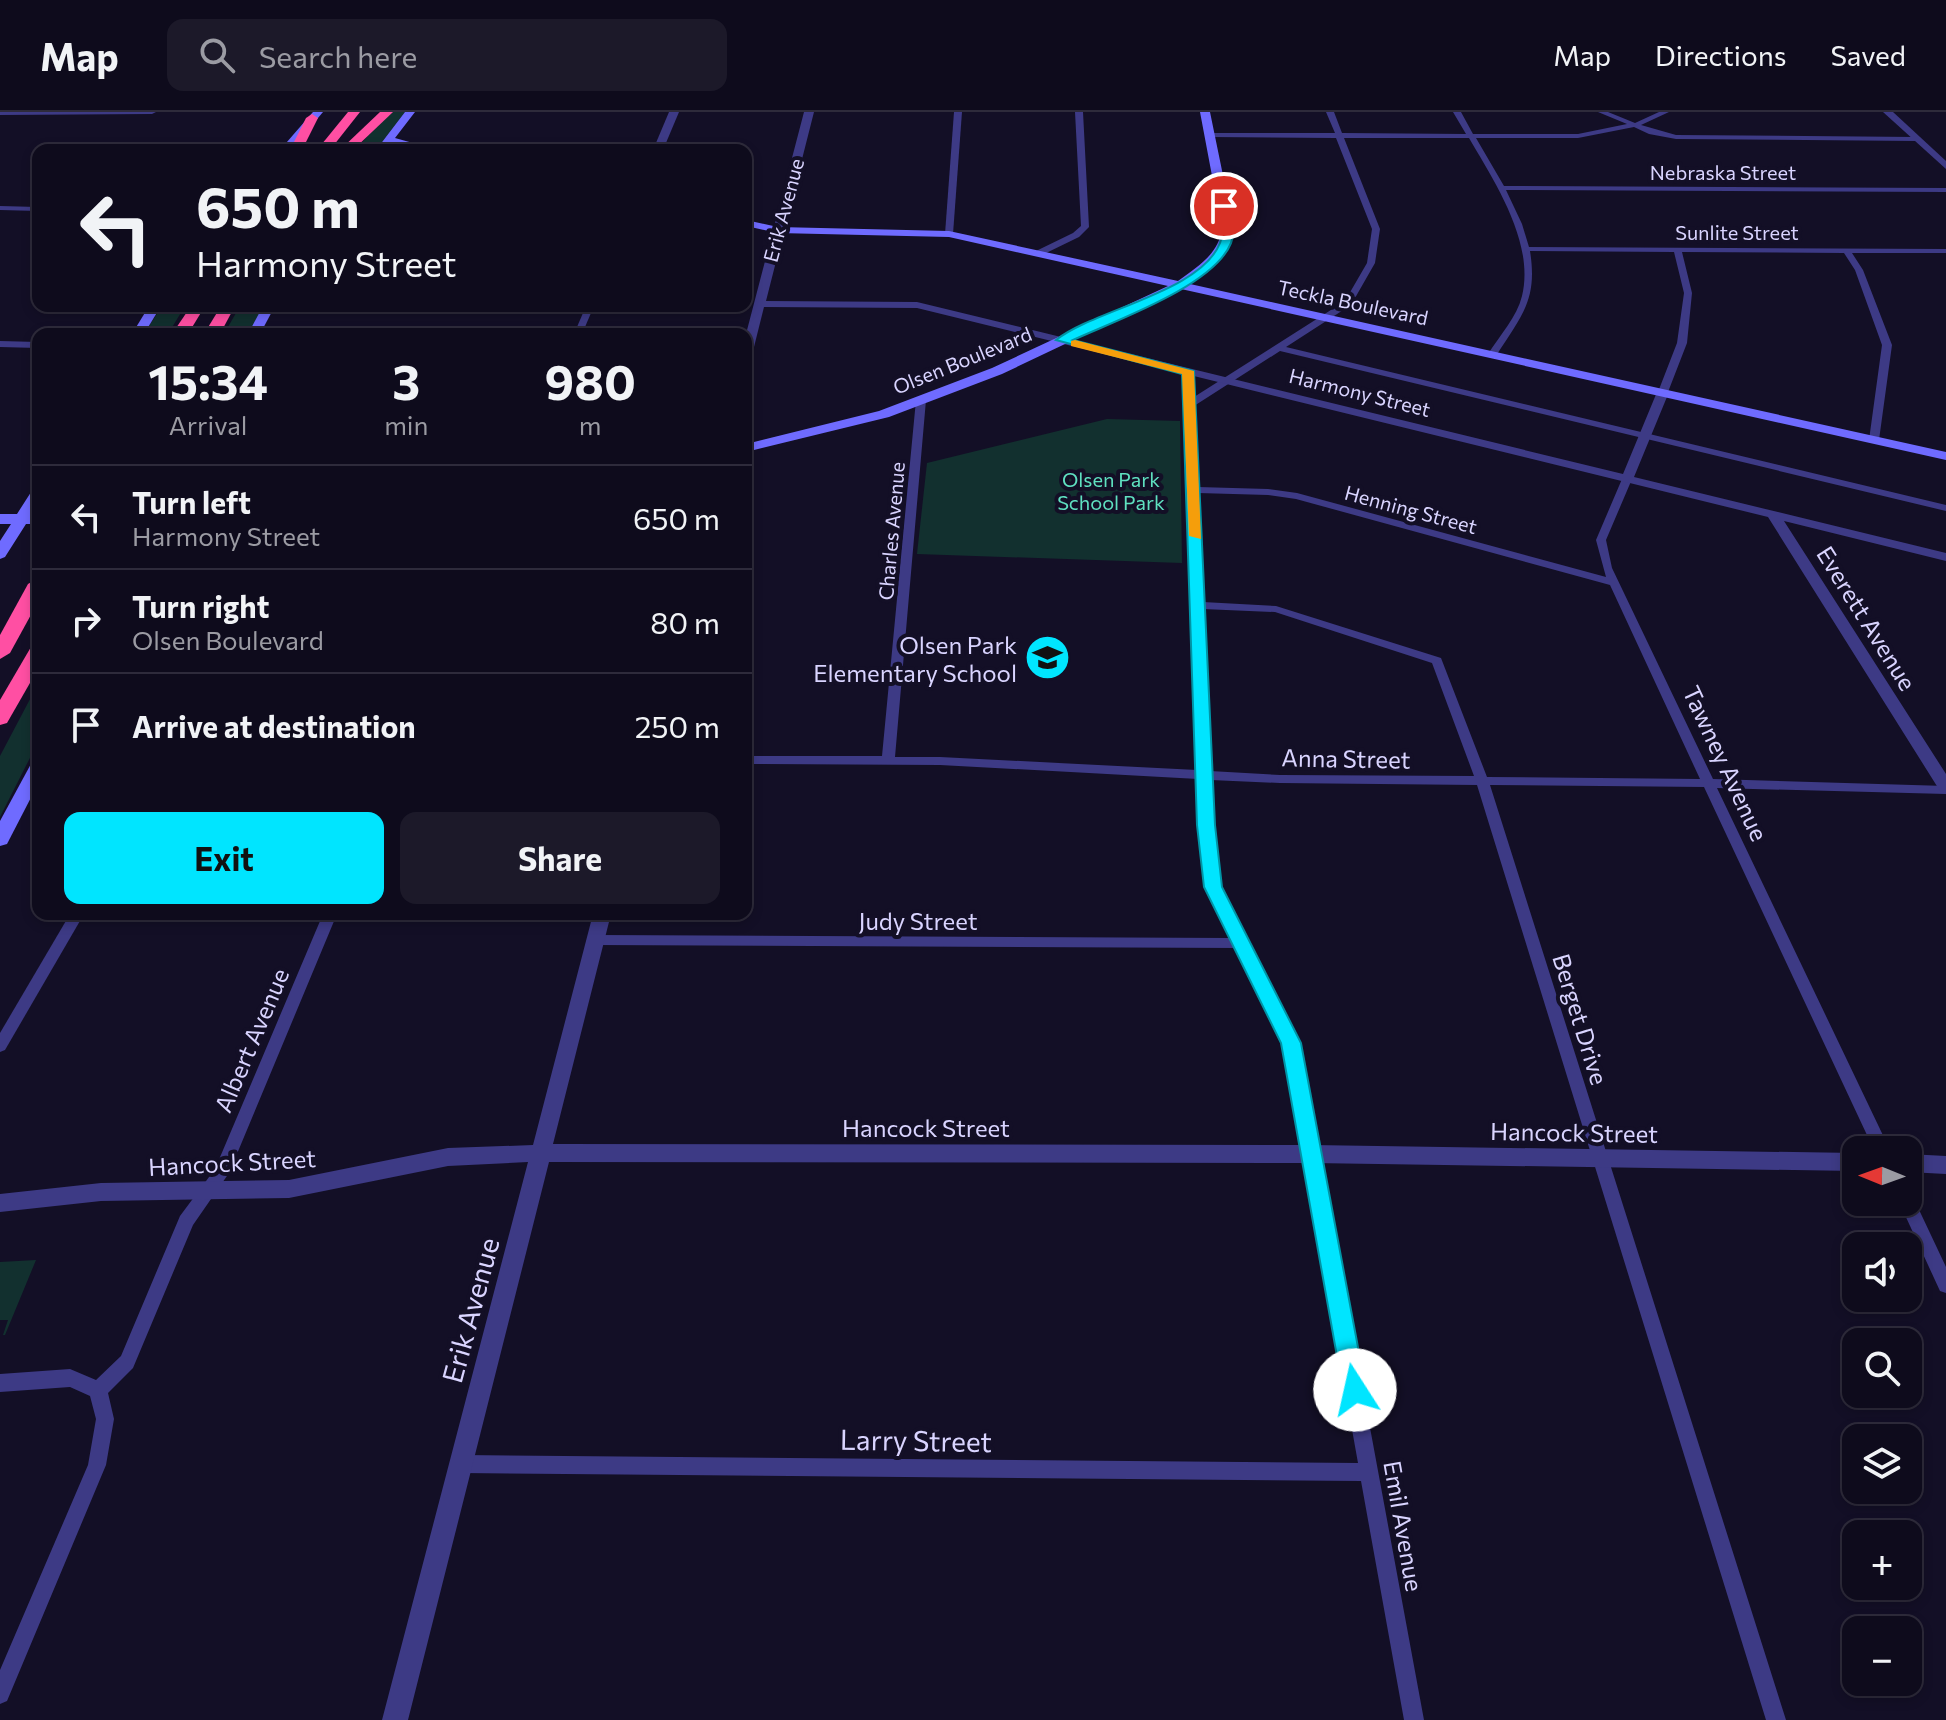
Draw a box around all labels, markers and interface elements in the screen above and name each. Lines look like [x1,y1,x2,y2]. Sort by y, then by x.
search box [167,19,727,91]
text: Map [40,32,119,79]
icon: search [195,33,239,77]
text: Search here [259,37,417,74]
text: Map [1553,38,1611,72]
text: Directions [1655,38,1786,72]
text: Saved [1830,38,1906,72]
street label: Erik Avenue [758,156,808,264]
street label: Nebraska Street [1650,160,1796,184]
text: 650 m [196,171,360,240]
pin [1190,172,1258,240]
icon: left [64,176,168,280]
icon: arrive [1202,184,1246,228]
street label: Sunlite Street [1675,220,1799,244]
text: Harmony Street [196,240,457,284]
street label: Teckla Boulevard [1276,274,1430,330]
street label: Olsen Boulevard [889,321,1035,399]
text: 15:34 [148,351,268,410]
text: 3 [392,351,420,410]
text: 980 [545,351,636,410]
street label: Harmony Street [1287,363,1433,421]
text: Arrival [169,409,247,440]
text: min [384,409,428,440]
text: m [579,409,602,440]
street label: Charles Avenue [873,461,909,601]
park label: Olsen Park School Park [1057,467,1165,514]
street label: Henning Street [1342,480,1480,538]
text: Turn left [132,483,251,520]
icon: left [64,495,108,539]
text: 650 m [633,499,720,536]
text: Harmony Street [132,520,320,551]
street label: Everett Avenue [1811,541,1923,695]
text: Turn right [132,587,269,624]
icon: right [64,599,108,643]
text: 80 m [650,603,720,640]
text: Olsen Boulevard [132,624,324,655]
place label: Olsen Park Elementary School [813,630,1017,687]
school or university icon: Olsen Park Elementary School [1024,634,1072,682]
street label: Tawney Avenue [1677,681,1775,845]
icon: arrive [64,703,108,747]
text: Arrive at destination [132,707,416,744]
text: 250 m [635,707,720,744]
street label: Anna Street [1281,742,1411,774]
button: Exit [64,812,384,904]
button: Share [400,812,720,904]
street label: Judy Street [858,906,978,935]
street label: Berget Drive [1547,950,1615,1088]
street label: Albert Avenue [208,964,294,1116]
street label: Hancock Street [842,1113,1010,1142]
street label: Hancock Street [1490,1116,1658,1148]
north arrow [1842,1136,1922,1216]
map controls [1842,1136,1922,1696]
street label: Hancock Street [147,1143,317,1181]
button: sound [1842,1232,1922,1312]
street label: Erik Avenue [434,1234,506,1386]
button: search [1842,1328,1922,1408]
position arrow [1313,1348,1397,1432]
street label: Larry Street [840,1422,992,1458]
button: layers [1842,1424,1922,1504]
street label: Emil Avenue [1378,1458,1430,1594]
button: + [1842,1520,1922,1600]
button: − [1842,1616,1922,1696]

